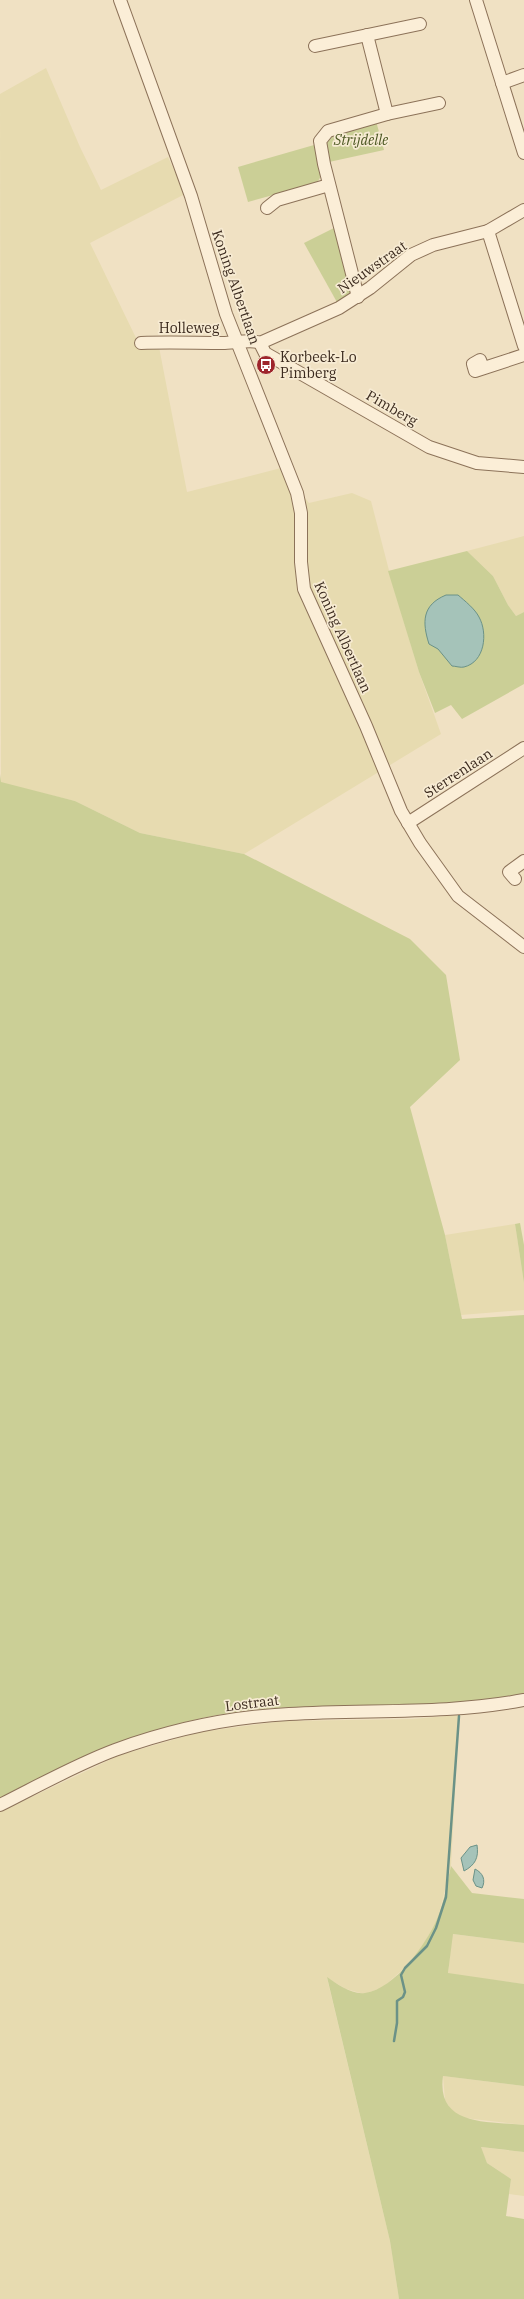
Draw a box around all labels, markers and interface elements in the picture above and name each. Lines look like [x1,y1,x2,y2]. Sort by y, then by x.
park label: Strijdelle [333,131,389,149]
street label: Koning Albertlaan [208,227,264,347]
street label: Nieuwstraat [334,237,410,297]
street label: Holleweg [159,319,220,337]
place label: Korbeek-Lo Pimberg [280,348,357,382]
bus stop icon: Korbeek-Lo Pimberg [255,354,277,376]
street label: Pimberg [363,386,421,430]
street label: Koning Albertlaan [310,579,376,696]
street label: Sterrenlaan [420,744,496,802]
street label: Lostraat [224,1691,280,1715]

